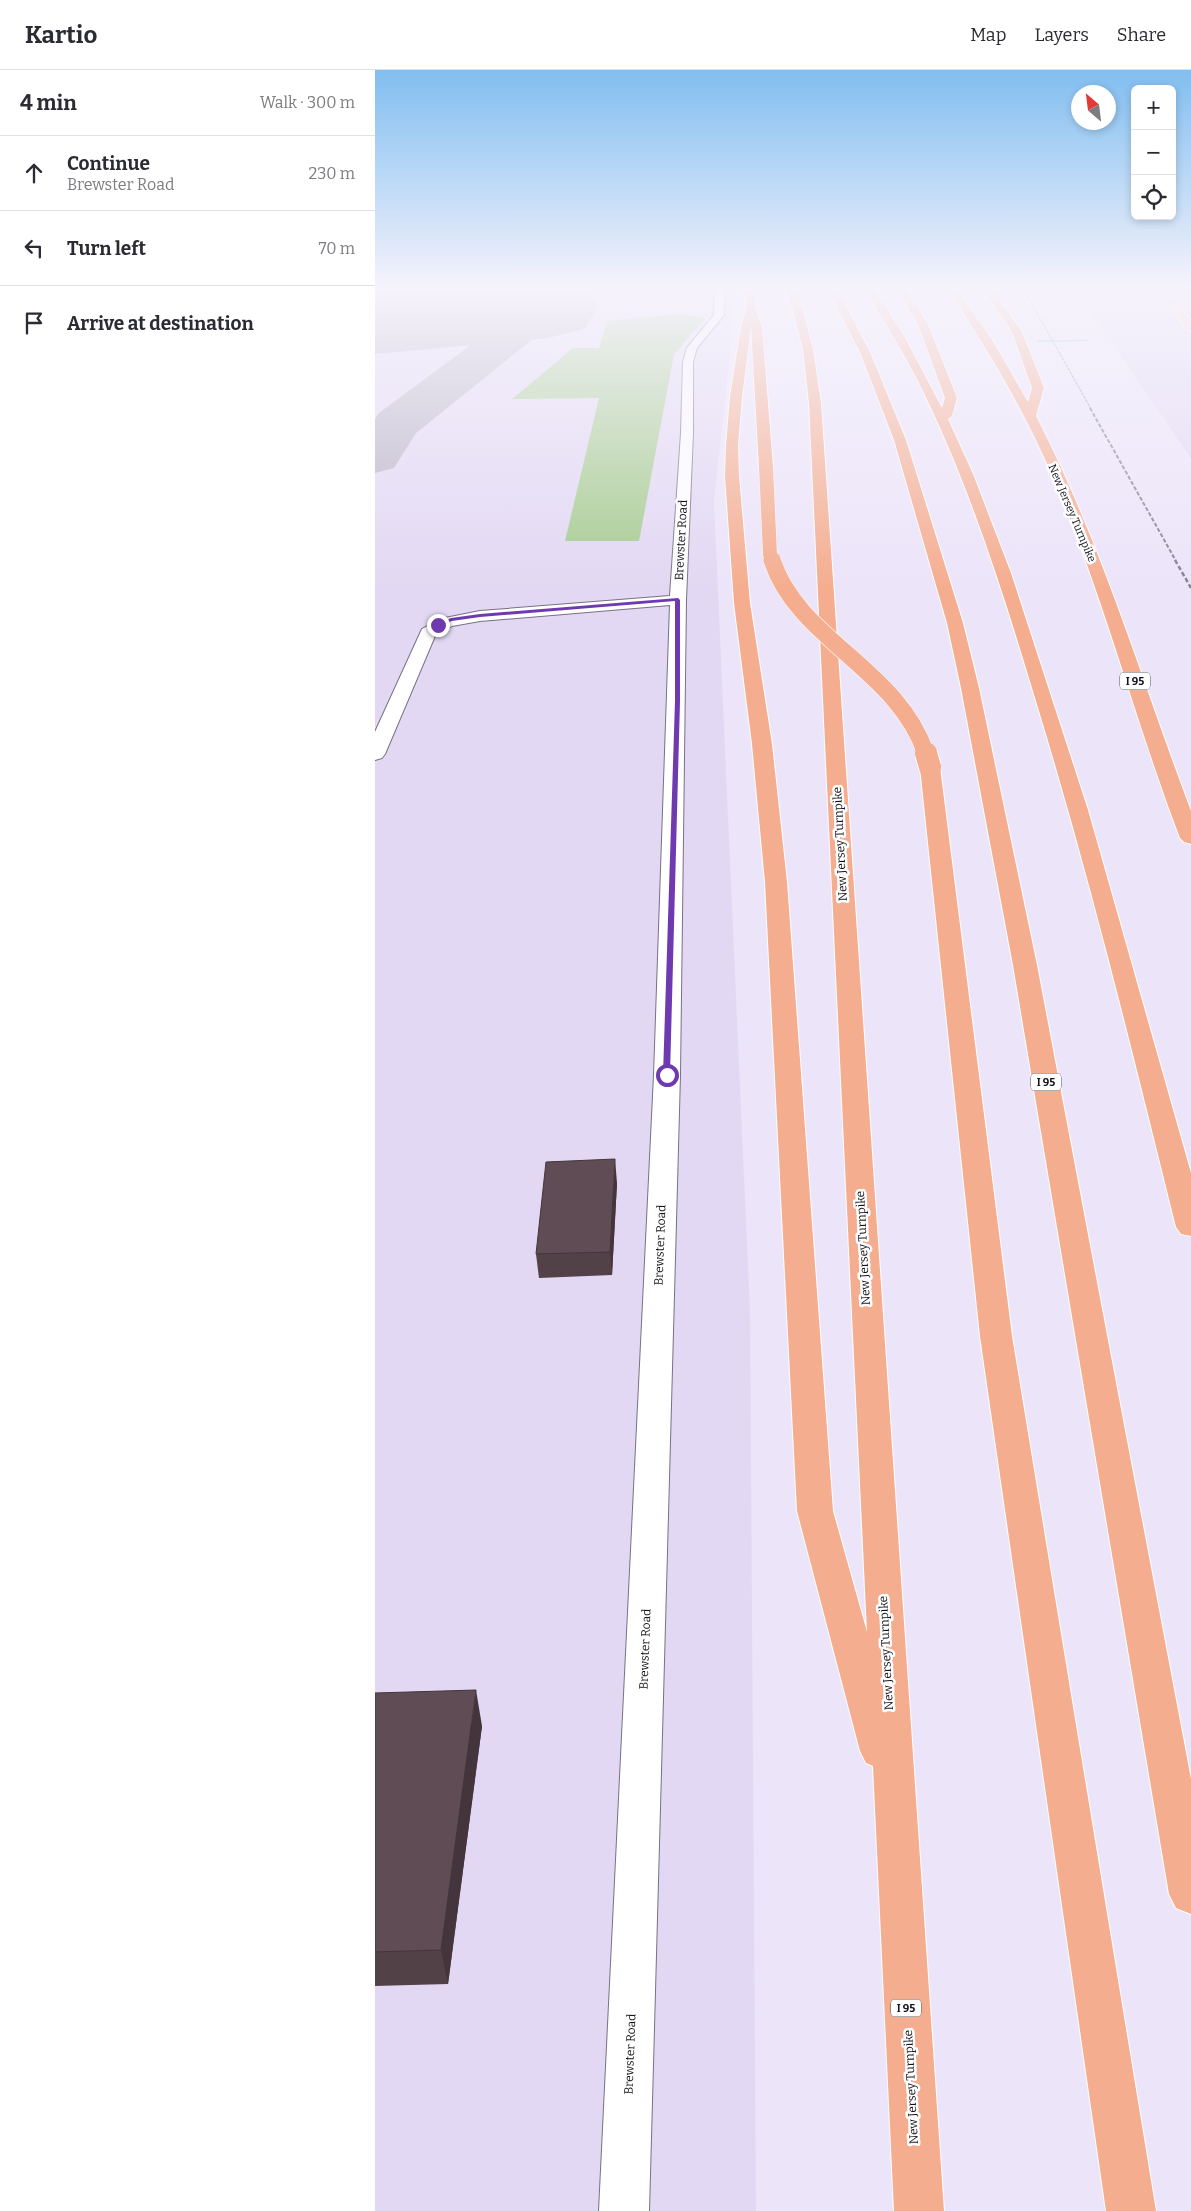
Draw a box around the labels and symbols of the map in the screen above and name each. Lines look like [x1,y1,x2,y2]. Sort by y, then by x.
north arrow [1071,85,1116,130]
street label: New Jersey Turnpike [1045,462,1099,564]
street label: Brewster Road [672,499,690,581]
route end [427,614,450,637]
road number: I 95 [1120,672,1150,690]
street label: New Jersey Turnpike [830,786,850,902]
route start [656,1064,679,1087]
road number: I 95 [1031,1074,1061,1090]
street label: New Jersey Turnpike [853,1190,873,1306]
street label: Brewster Road [652,1204,668,1286]
street label: New Jersey Turnpike [876,1595,896,1711]
street label: Brewster Road [637,1608,653,1690]
road number: I 95 [891,2000,921,2016]
street label: Brewster Road [622,2013,638,2095]
street label: New Jersey Turnpike [901,2029,921,2145]

